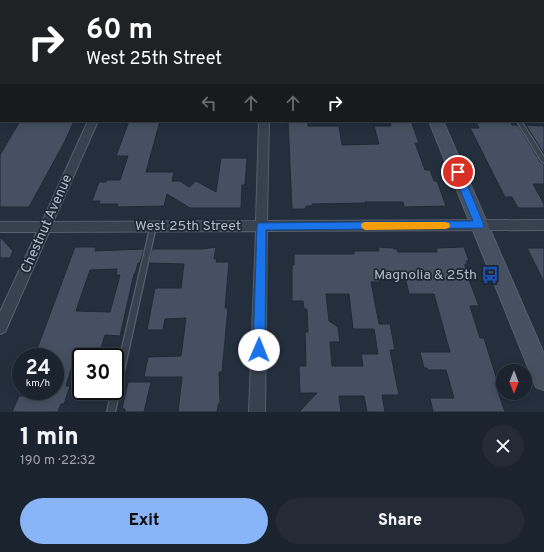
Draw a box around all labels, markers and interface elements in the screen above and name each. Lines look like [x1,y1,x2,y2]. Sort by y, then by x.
text: 60 m [86,13,153,49]
icon: right [20,16,72,68]
text: West 25th Street [86,48,222,71]
icon: left [198,92,220,114]
icon: ahead [240,92,262,114]
icon: ahead [282,92,304,114]
icon: right [324,92,346,114]
pin [441,155,475,189]
icon: arrive [447,161,469,183]
street label: Chestnut Avenue [18,172,76,276]
street label: West 25th Street [135,218,241,235]
bus stop icon: Magnolia & 25th [480,265,500,285]
place label: Magnolia & 25th [374,267,477,284]
position arrow [238,329,280,371]
speed limit sign: 30 [72,348,124,400]
text: 24 [25,356,51,382]
north arrow [496,364,532,400]
map controls [496,364,532,400]
text: km/h [26,377,50,390]
text: 1 min [20,423,79,453]
button: close [482,425,524,467]
text: 190 m · 22:32 [20,453,95,469]
button: Exit [20,498,268,544]
button: Share [276,498,524,544]

